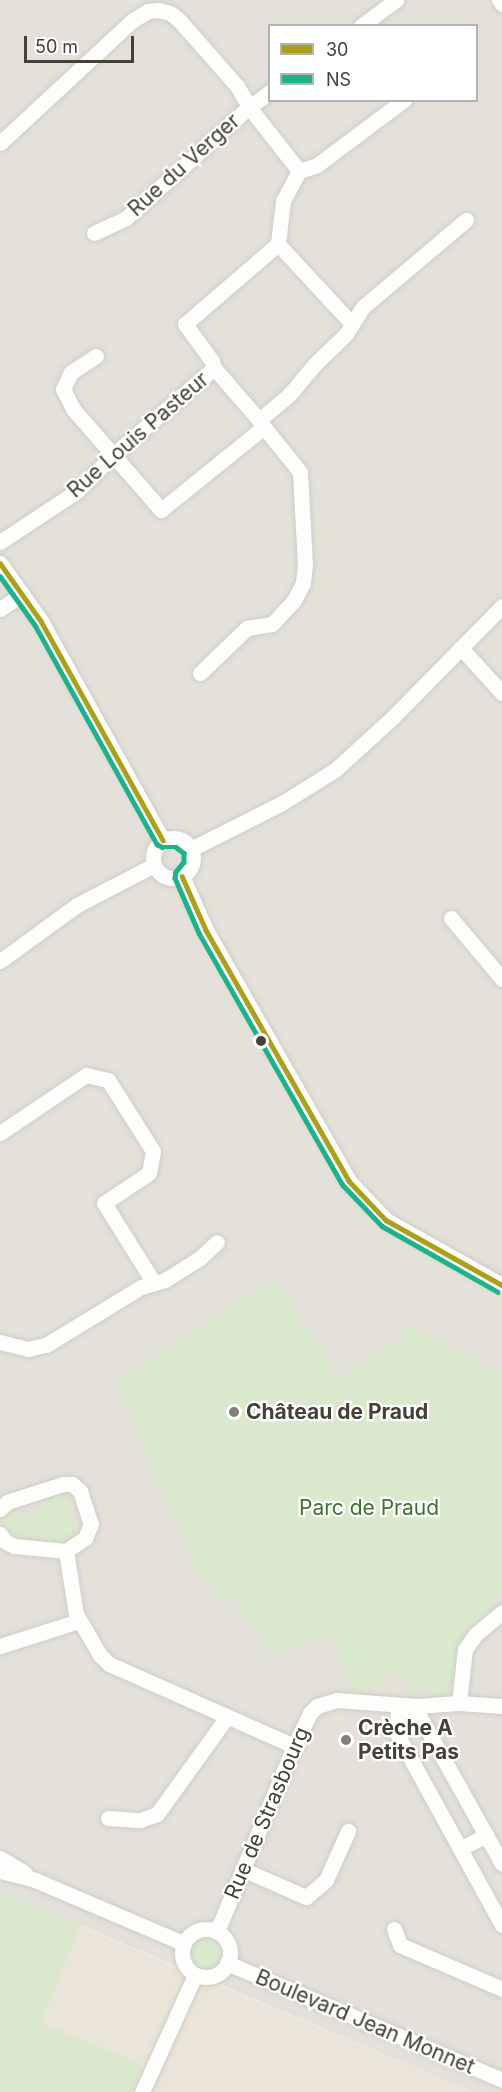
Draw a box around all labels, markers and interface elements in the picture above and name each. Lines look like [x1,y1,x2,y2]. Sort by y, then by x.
scale bar [27,24,136,62]
legend [268,24,478,102]
text: 50 m [35,36,78,57]
text: 30 [326,39,348,60]
text: NS [326,69,351,90]
street label: Rue du Verger [123,108,245,222]
street label: Rue Louis Pasteur [62,367,214,503]
unlabelled marker [255,1035,267,1047]
place label: Château de Praud [246,1399,428,1425]
marker: Château de Praud [227,1405,241,1419]
park label: Parc de Praud [299,1495,439,1521]
place label: Crèche A Petits Pas [358,1715,459,1765]
street label: Rue de Strasbourg [219,1723,315,1903]
marker: Crèche A Petits Pas [339,1733,353,1747]
street label: Boulevard Jean Monnet [252,1964,478,2080]

